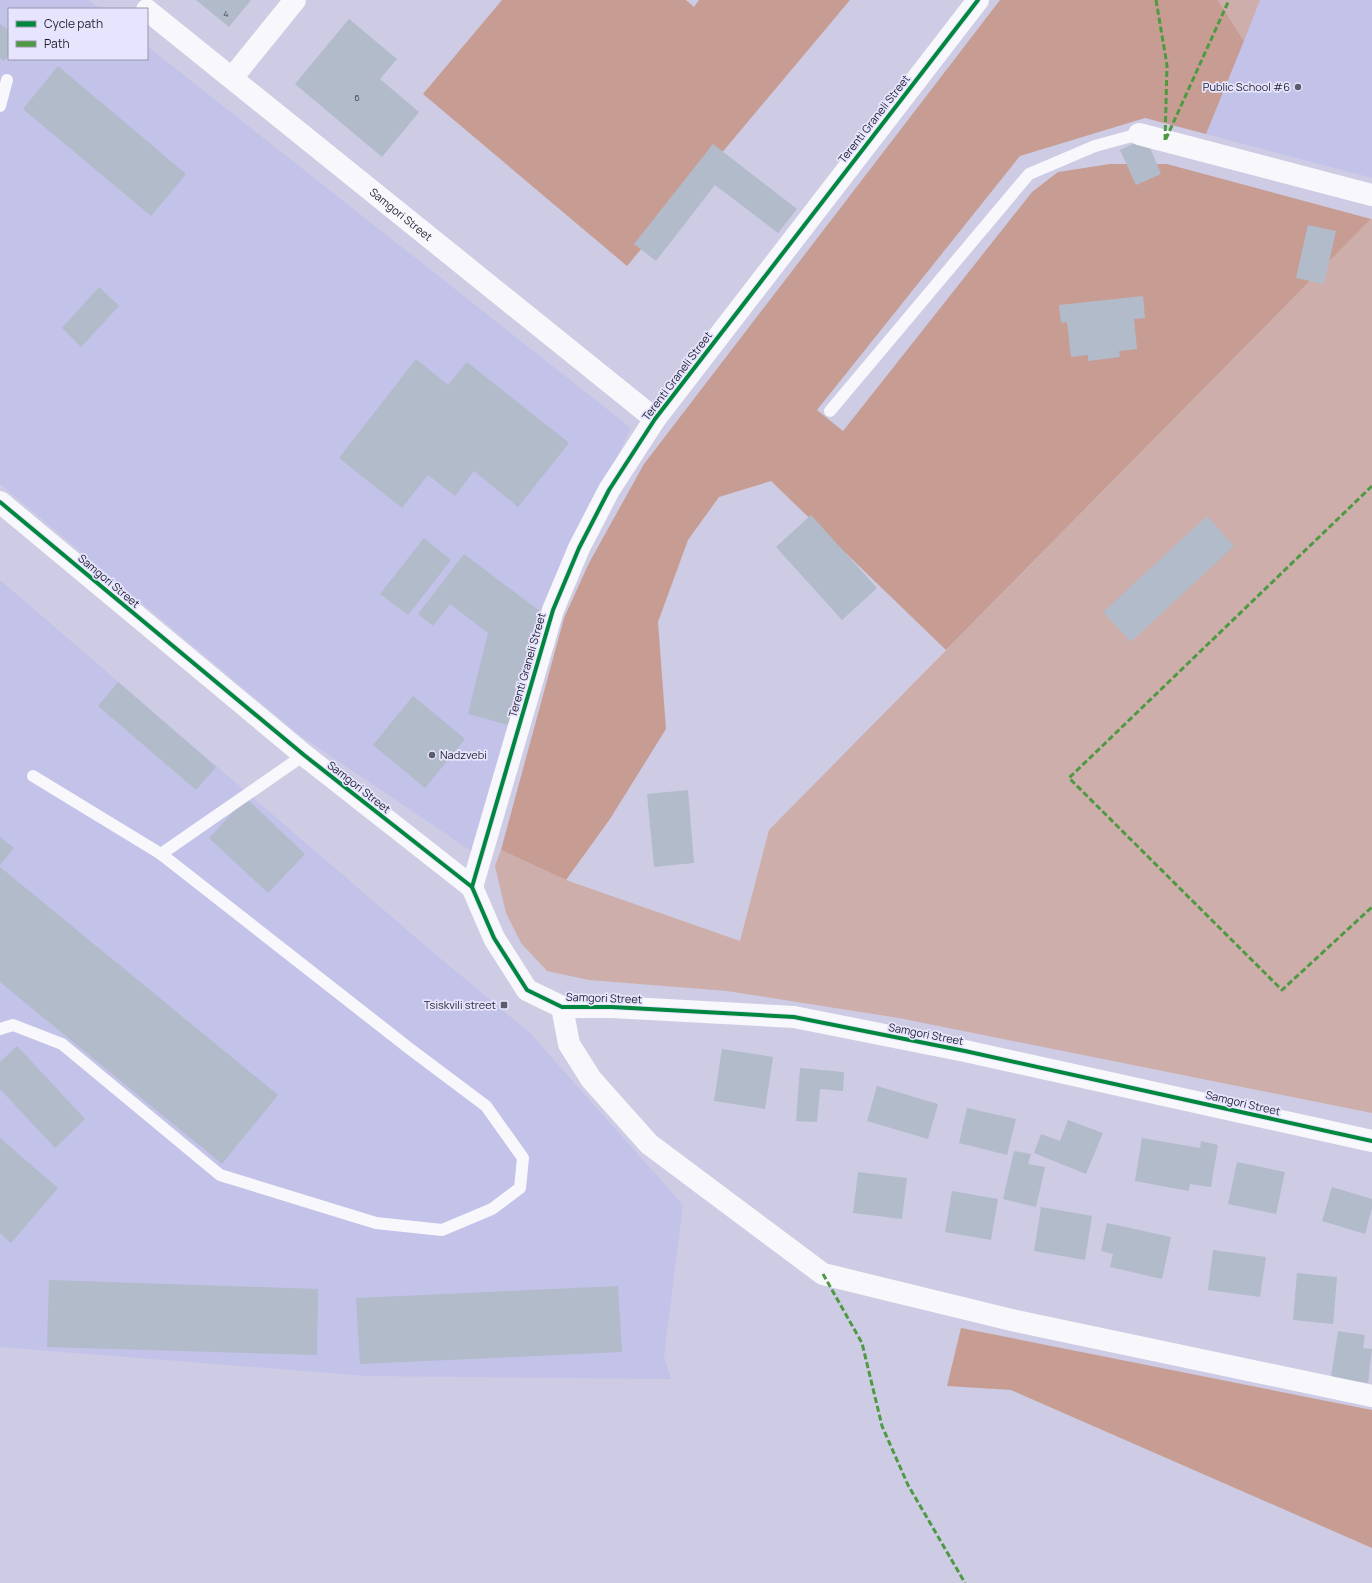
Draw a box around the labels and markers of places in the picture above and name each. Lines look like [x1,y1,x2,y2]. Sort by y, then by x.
place label: Public School #6 [1203,79,1290,94]
marker: Public School #6 [1293,82,1303,92]
place label: Nadzvebi [440,747,487,762]
marker: Nadzvebi [427,750,437,760]
place label: Tsiskvili street [424,997,496,1012]
marker: Tsiskvili street [499,1000,509,1010]

